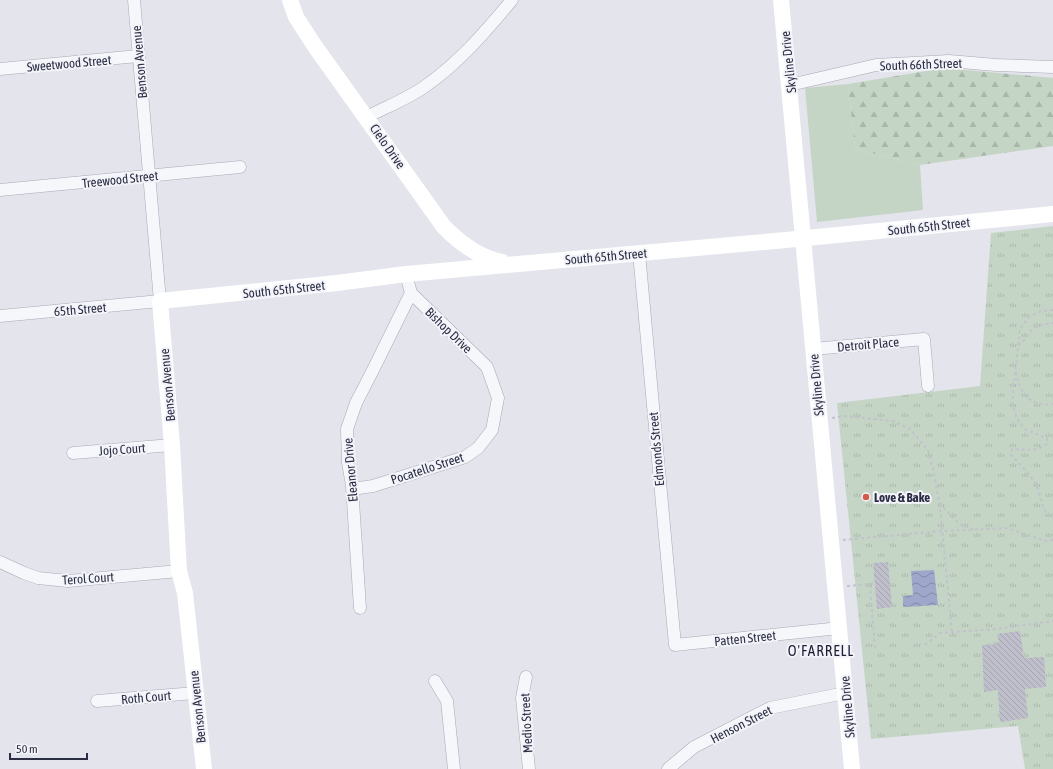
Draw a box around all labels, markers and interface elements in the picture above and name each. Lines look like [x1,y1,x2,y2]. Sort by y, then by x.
street label: Benson Avenue [129,25,150,99]
street label: Skyline Drive [778,30,799,94]
street label: Sweetwood Street [26,52,112,75]
street label: South 66th Street [880,56,963,73]
street label: Cielo Drive [367,121,408,172]
street label: Treewood Street [81,168,159,191]
street label: South 65th Street [887,215,971,238]
street label: South 65th Street [564,245,648,268]
street label: South 65th Street [242,278,326,301]
street label: 65th Street [53,300,107,319]
street label: Bishop Drive [422,304,475,356]
street label: Detroit Place [837,334,900,355]
street label: Benson Avenue [157,348,178,422]
street label: Skyline Drive [806,353,827,417]
street label: Edmonds Street [646,411,667,487]
street label: Eleanor Drive [340,437,361,503]
street label: Jojo Court [98,440,146,459]
street label: Pocatello Street [389,450,466,487]
place label: Love & Bake [874,490,930,505]
marker: Love & Bake [861,492,871,502]
street label: Terol Court [62,569,115,588]
street label: Patten Street [713,628,777,649]
district label: O'FARRELL [788,642,854,659]
street label: Benson Avenue [186,670,209,744]
street label: Skyline Drive [837,675,858,739]
street label: Roth Court [120,688,172,707]
street label: Medio Street [517,692,536,753]
street label: Henson Street [708,702,775,746]
scale bar [10,735,87,761]
text: 50 m [16,742,38,756]

